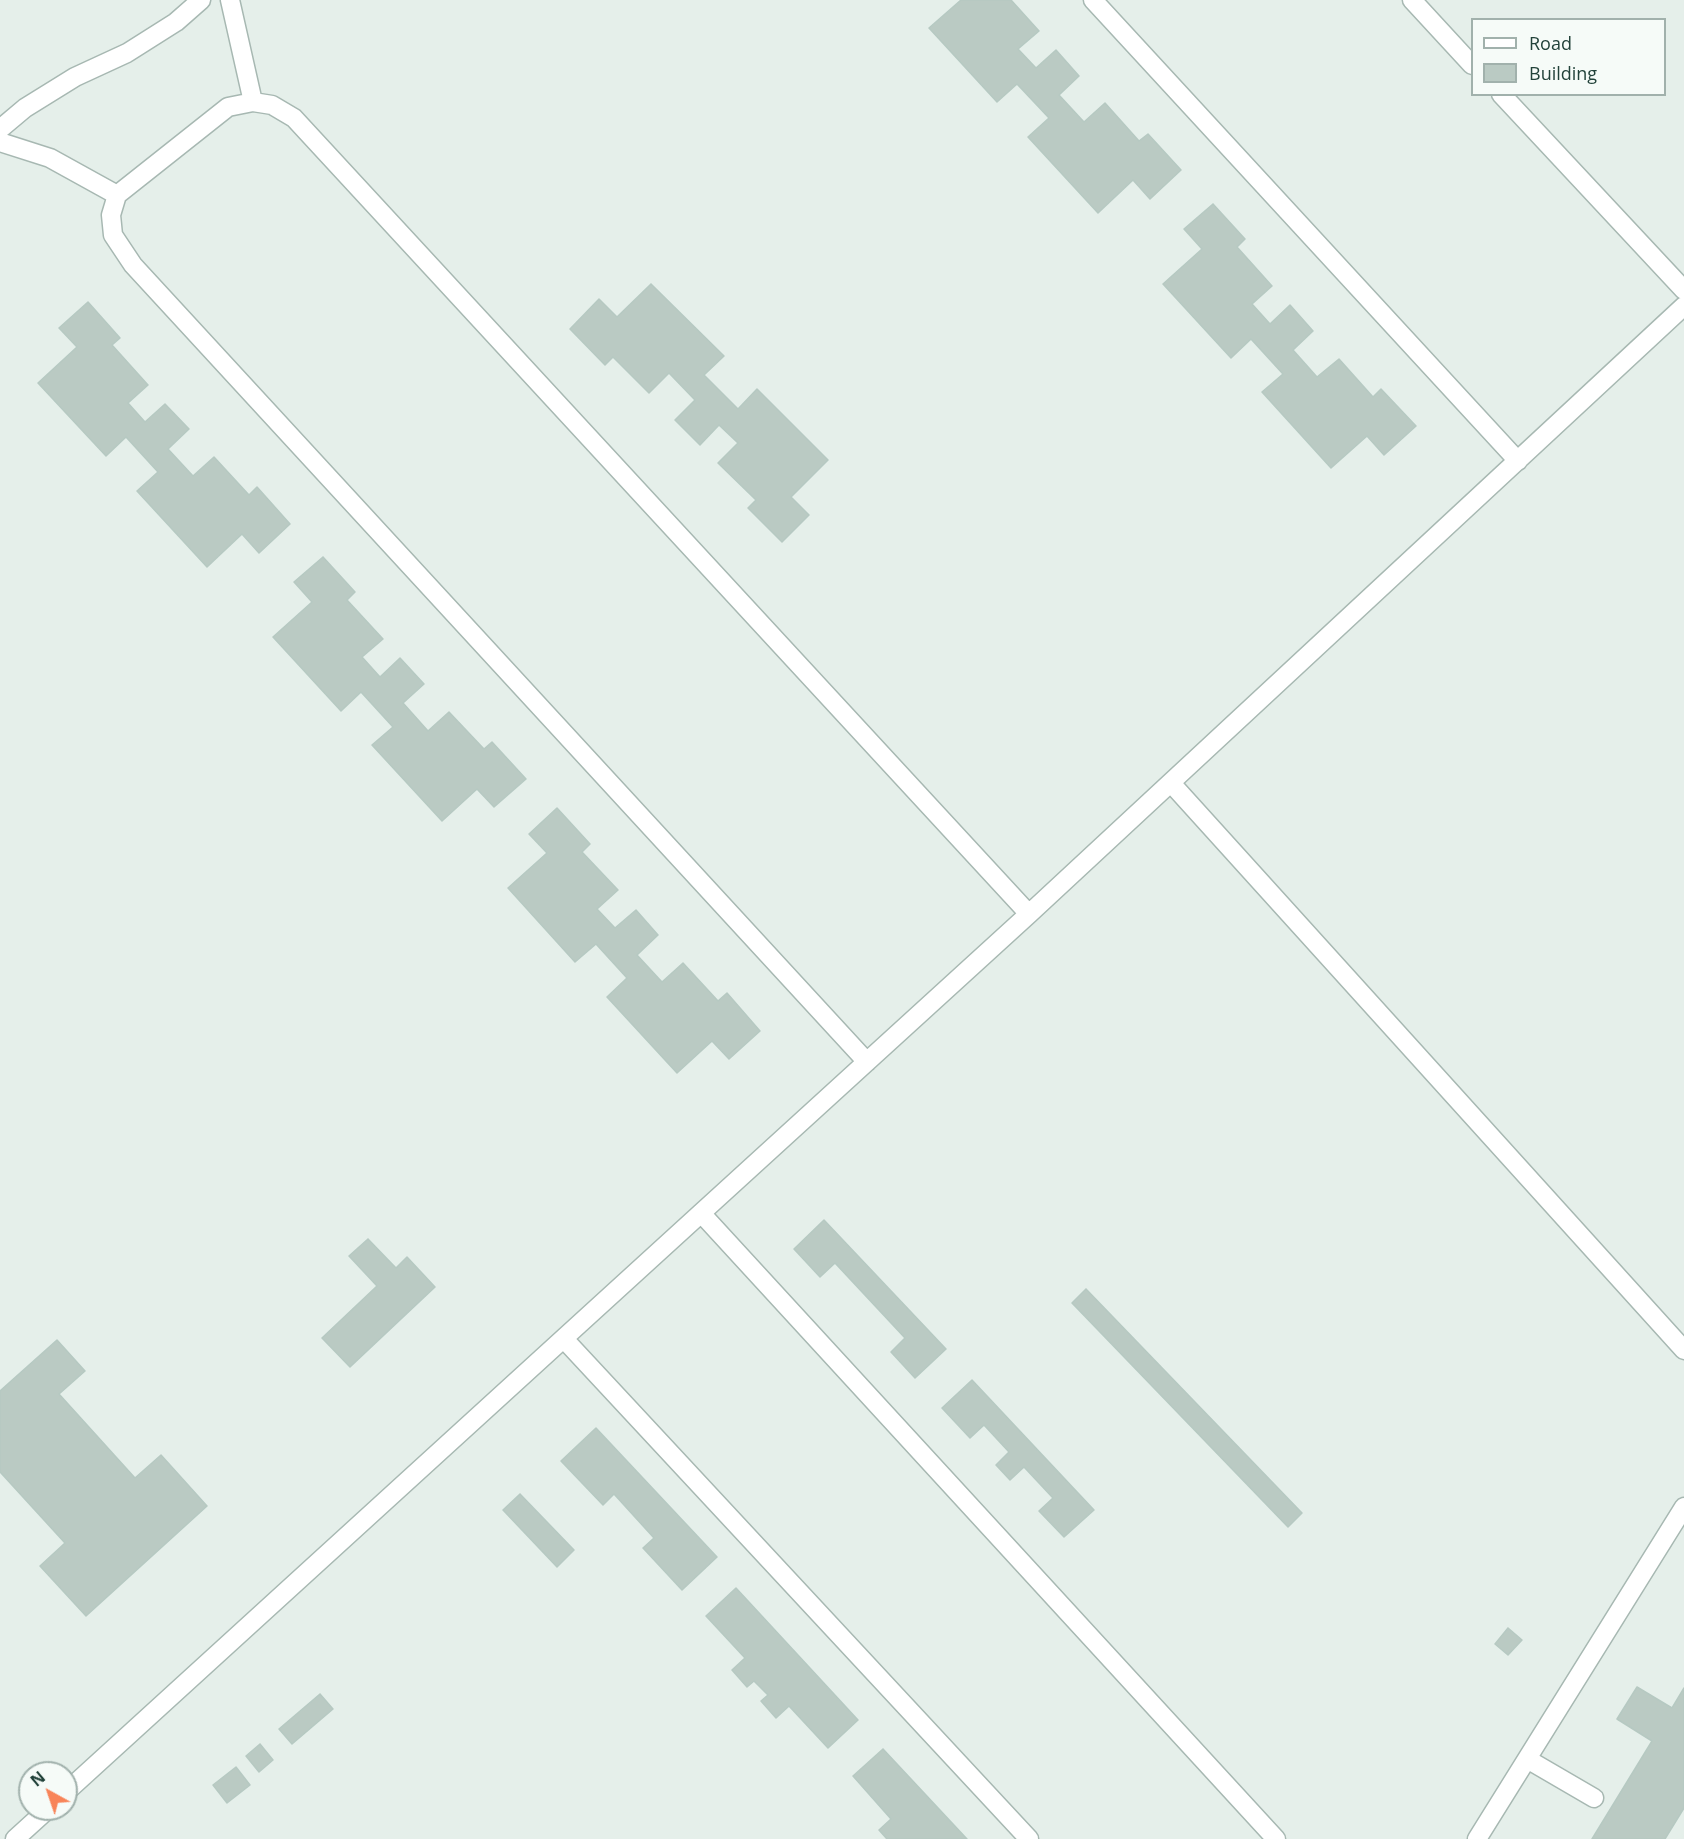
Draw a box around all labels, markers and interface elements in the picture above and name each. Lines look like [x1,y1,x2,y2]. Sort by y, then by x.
legend [1471,18,1666,96]
text: Road [1529,31,1572,55]
text: Building [1529,61,1597,85]
north arrow [18,1761,78,1821]
text: N [26,1766,50,1791]

